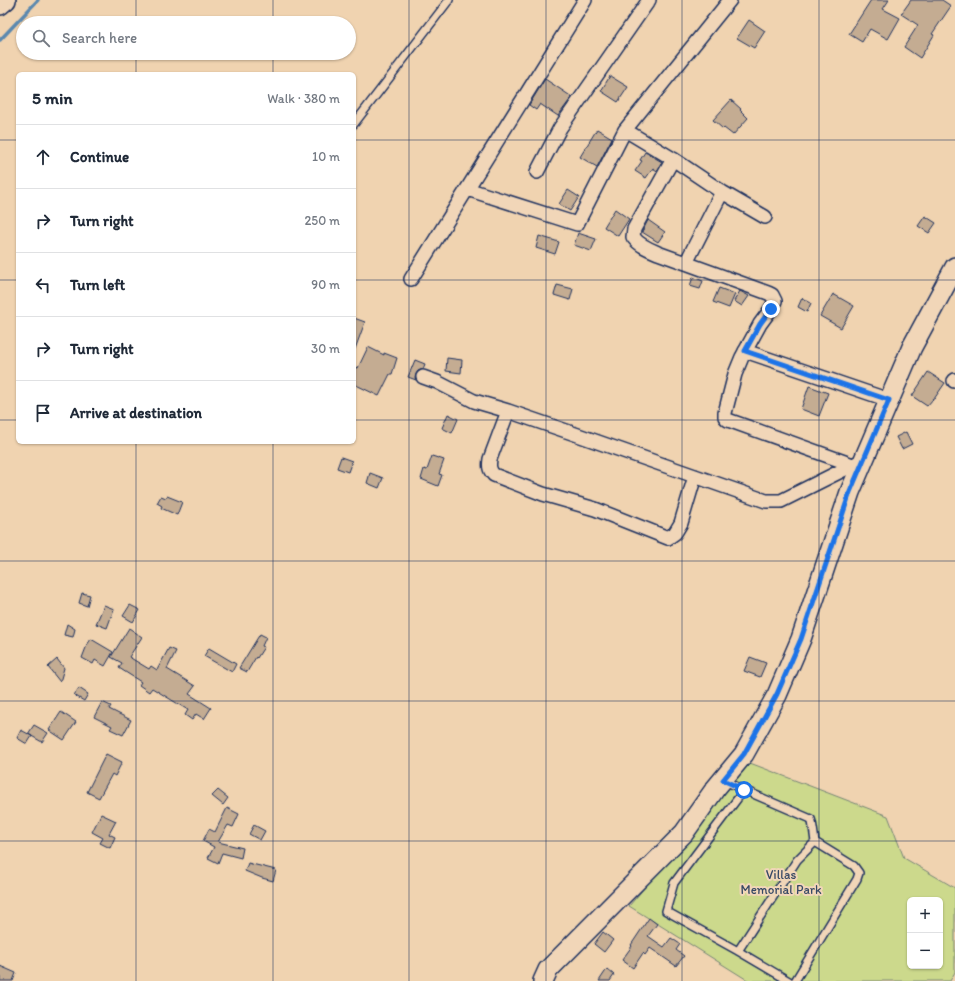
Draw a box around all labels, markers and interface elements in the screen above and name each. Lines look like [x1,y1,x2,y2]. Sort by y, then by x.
search box [16,16,356,60]
icon: search [30,27,52,49]
text: Search here [62,29,137,47]
text: 5 min [32,88,72,108]
text: Walk · 380 m [267,91,340,106]
icon: ahead [32,146,54,168]
text: Continue [70,148,129,166]
text: 10 m [312,149,340,164]
icon: right [32,210,54,232]
text: Turn right [70,212,134,230]
text: 250 m [304,213,340,228]
icon: left [32,274,54,296]
text: Turn left [70,276,125,294]
text: 90 m [311,277,340,292]
route end [762,300,780,318]
icon: right [32,338,54,360]
text: Turn right [70,340,134,358]
text: 30 m [311,341,340,356]
icon: arrive [32,402,54,424]
text: Arrive at destination [70,404,202,422]
route start [735,781,753,799]
park label: Villas Memorial Park [740,867,822,897]
map controls [907,897,943,969]
button: + [907,897,943,933]
button: − [907,933,943,969]

